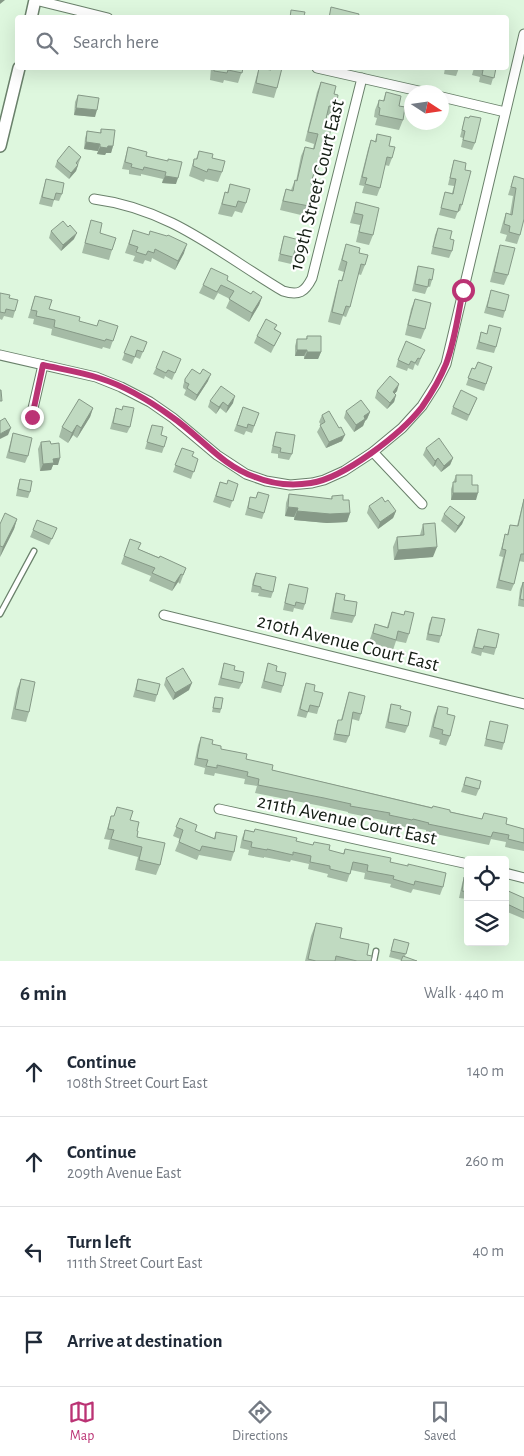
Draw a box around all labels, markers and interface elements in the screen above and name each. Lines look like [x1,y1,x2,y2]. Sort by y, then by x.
search box [15,15,509,70]
icon: search [33,29,61,57]
text: Search here [73,33,159,52]
north arrow [404,85,449,130]
street label: 109th Street Court East [286,97,348,273]
route start [452,279,475,302]
route end [21,406,44,429]
street label: 210th Avenue Court East [255,611,441,675]
street label: 211th Avenue Court East [256,791,439,849]
map controls [464,856,509,946]
button: locate [464,856,509,901]
button: layers [464,901,509,946]
text: 6 min [20,983,67,1004]
text: Walk · 440 m [424,985,504,1001]
text: Continue [67,1053,136,1072]
icon: ahead [20,1058,48,1086]
text: 140 m [467,1063,504,1079]
text: 108th Street Court East [67,1075,207,1091]
text: Continue [67,1143,136,1162]
icon: ahead [20,1148,48,1176]
text: 260 m [465,1153,504,1169]
text: 209th Avenue East [67,1165,181,1181]
text: Turn left [67,1233,131,1252]
icon: left [20,1238,48,1266]
text: 40 m [472,1243,504,1259]
text: 111th Street Court East [67,1255,202,1271]
icon: arrive [20,1328,48,1356]
text: Arrive at destination [67,1332,223,1351]
tab: Map [68,1398,96,1445]
tab: Directions [232,1398,288,1445]
tab: Saved [424,1398,456,1445]

